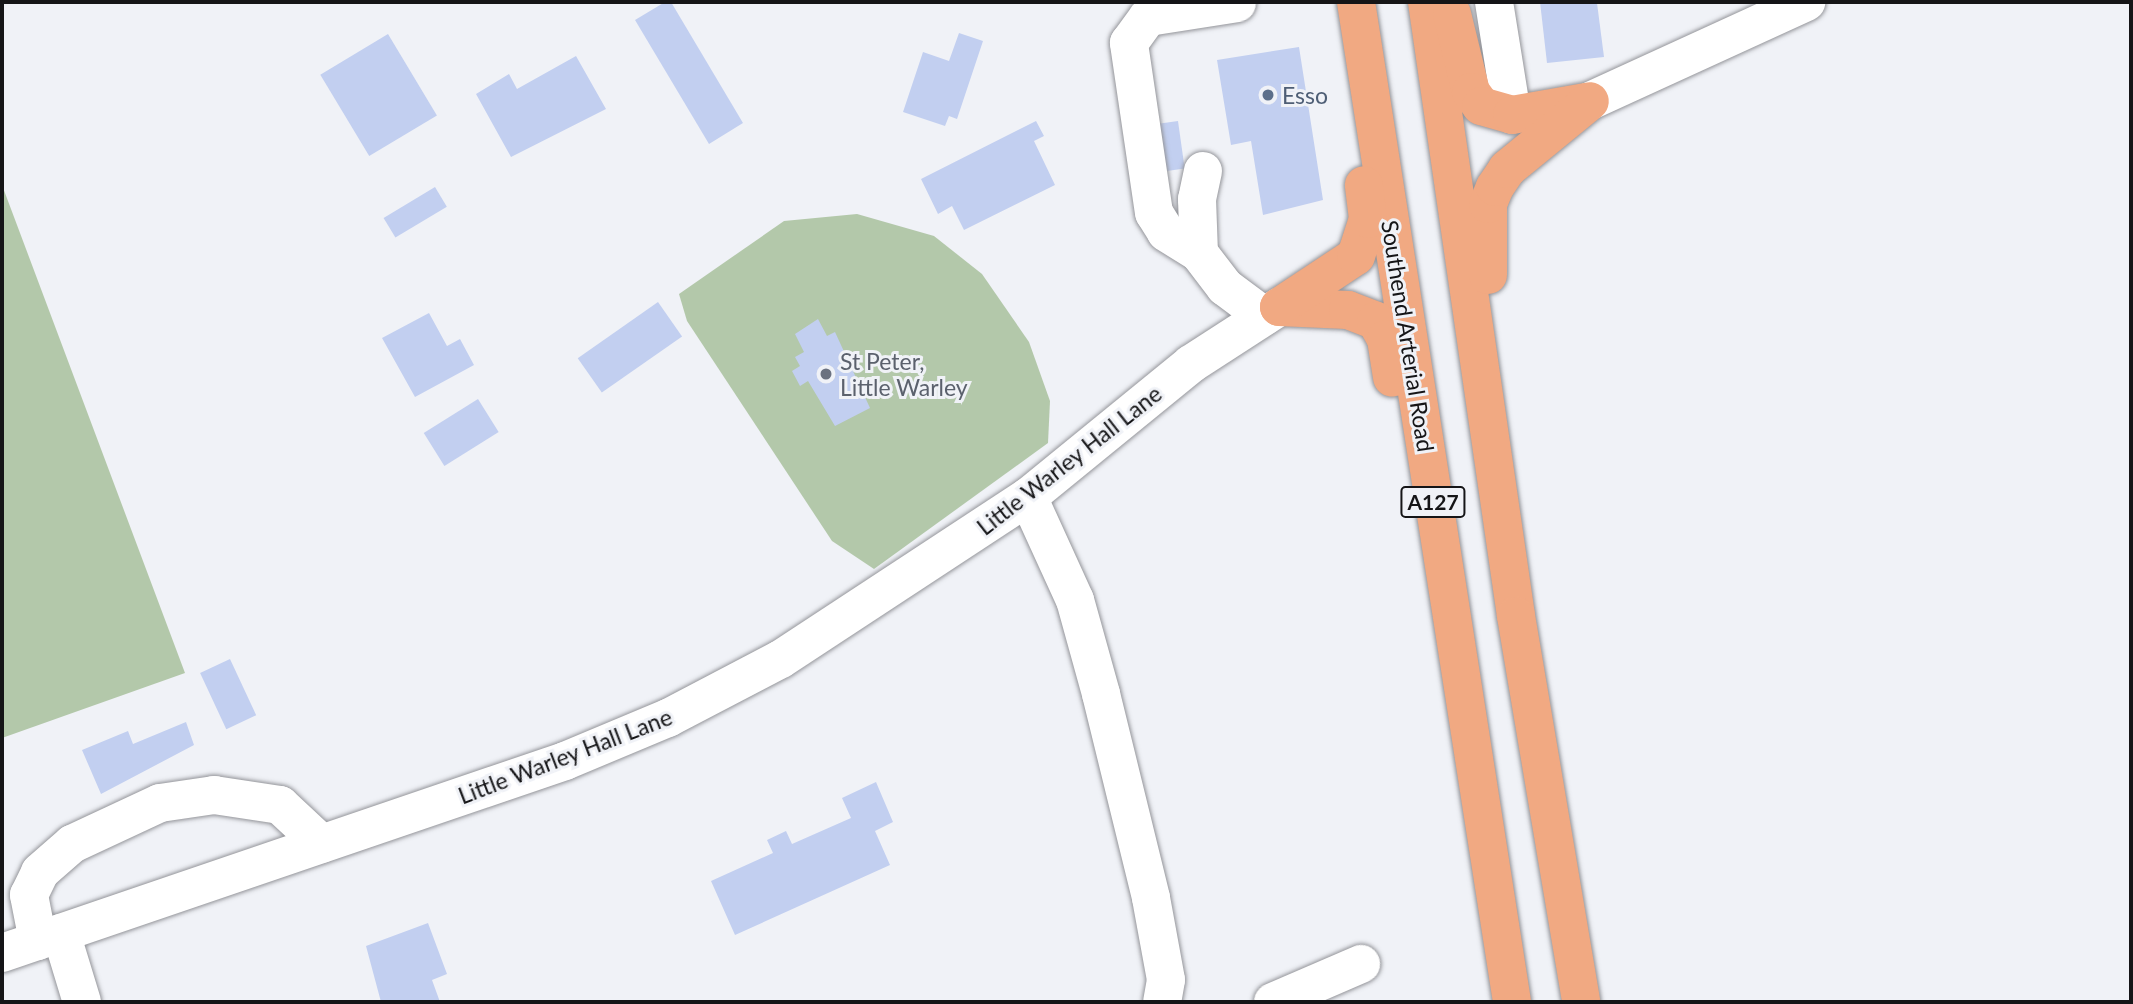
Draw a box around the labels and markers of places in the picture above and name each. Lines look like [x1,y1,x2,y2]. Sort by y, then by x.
place label: Esso [1282,81,1328,109]
marker: Esso [1260,87,1276,103]
place label: St Peter, Little Warley [840,347,968,401]
marker: St Peter, Little Warley [818,366,834,382]

